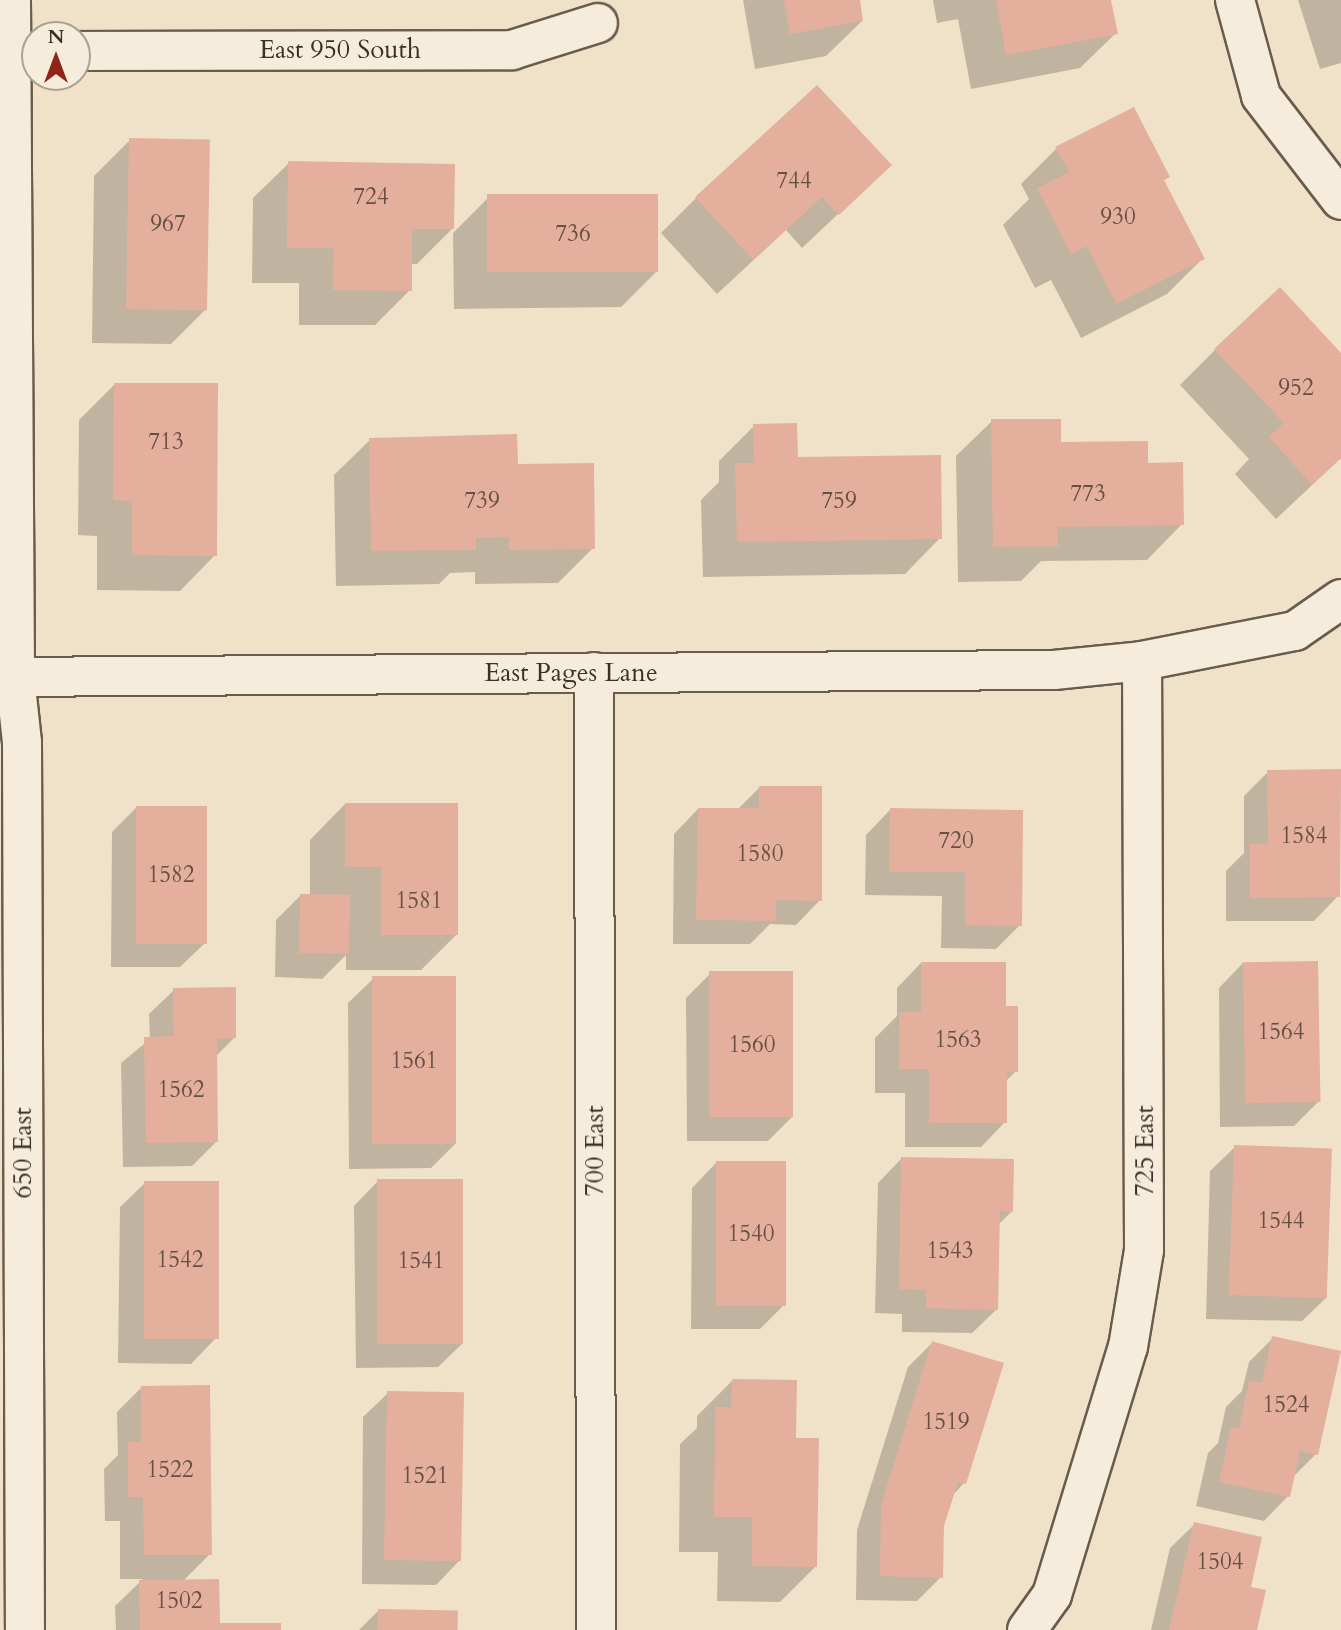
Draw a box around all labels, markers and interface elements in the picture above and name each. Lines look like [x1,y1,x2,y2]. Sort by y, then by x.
north arrow [21,21,91,91]
text: N [48,24,64,50]
street label: East 950 South [259,34,421,66]
house number: 744 [776,167,812,195]
house number: 724 [353,183,389,211]
house number: 930 [1100,203,1136,231]
house number: 967 [150,210,186,238]
house number: 736 [555,220,591,248]
house number: 952 [1278,374,1314,402]
house number: 713 [148,428,184,456]
house number: 773 [1070,480,1106,508]
house number: 739 [464,487,500,515]
house number: 759 [821,487,857,515]
street label: East Pages Lane [484,657,658,689]
house number: 1584 [1280,822,1328,850]
house number: 720 [938,827,974,855]
house number: 1580 [736,840,784,868]
house number: 1582 [147,861,195,889]
house number: 1581 [395,887,443,915]
house number: 1564 [1257,1018,1305,1046]
house number: 1563 [934,1026,982,1054]
house number: 1560 [728,1031,776,1059]
house number: 1561 [390,1047,438,1075]
house number: 1562 [157,1076,205,1104]
street label: 700 East [579,1105,611,1197]
street label: 725 East [1129,1105,1161,1197]
street label: 650 East [7,1107,39,1199]
house number: 1544 [1257,1207,1305,1235]
house number: 1540 [727,1220,775,1248]
house number: 1543 [926,1237,974,1265]
house number: 1542 [156,1246,204,1274]
house number: 1541 [397,1247,445,1275]
house number: 1524 [1262,1391,1310,1419]
house number: 1519 [922,1408,970,1436]
house number: 1522 [146,1456,194,1484]
house number: 1521 [401,1462,449,1490]
house number: 1504 [1196,1548,1244,1576]
house number: 1502 [155,1587,203,1615]

